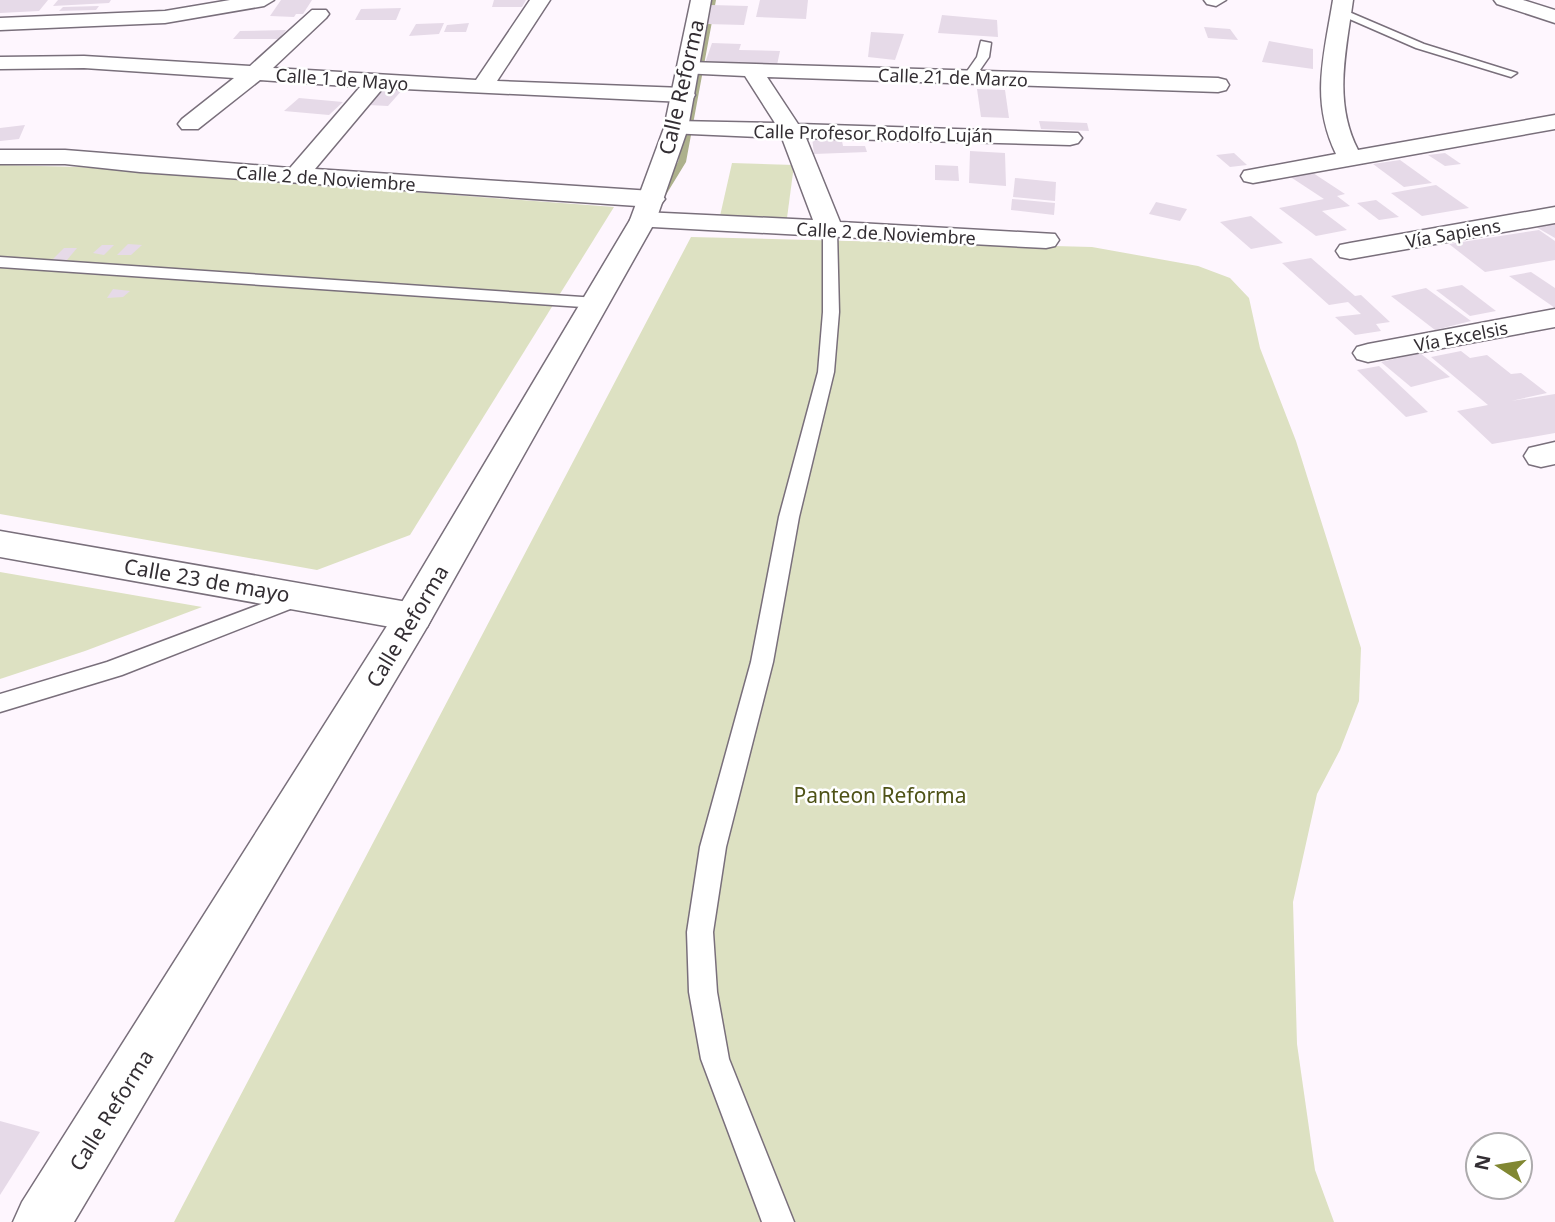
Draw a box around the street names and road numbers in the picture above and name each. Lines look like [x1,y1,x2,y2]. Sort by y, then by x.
street label: Calle Reforma [652,17,710,157]
street label: Calle 1 de Mayo [275,62,409,96]
street label: Calle 21 de Marzo [878,62,1028,92]
street label: Calle Profesor Rodolfo Luján [753,119,993,147]
street label: Calle 2 de Noviembre [236,160,416,196]
street label: Vía Sapiens [1404,213,1502,253]
street label: Calle 2 de Noviembre [796,216,976,250]
street label: Vía Excelsis [1412,315,1510,357]
street label: Calle 23 de mayo [122,552,292,608]
street label: Calle Reforma [359,560,455,692]
street label: Calle Reforma [63,1044,159,1176]

